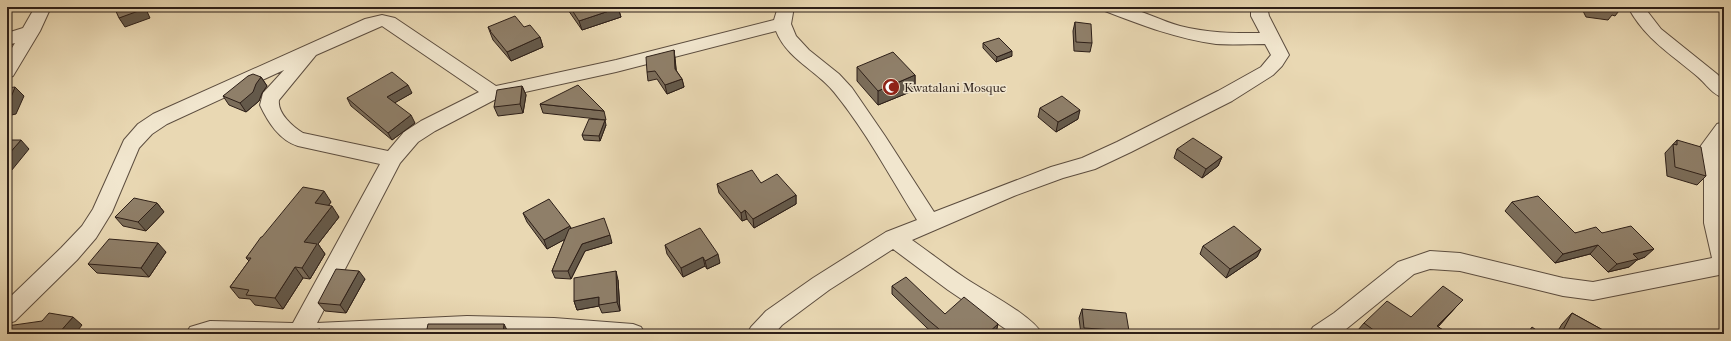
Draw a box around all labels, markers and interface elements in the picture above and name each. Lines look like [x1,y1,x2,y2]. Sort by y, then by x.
mosque icon: Kwatalani Mosque [881,77,901,97]
place label: Kwatalani Mosque [904,80,1007,95]

